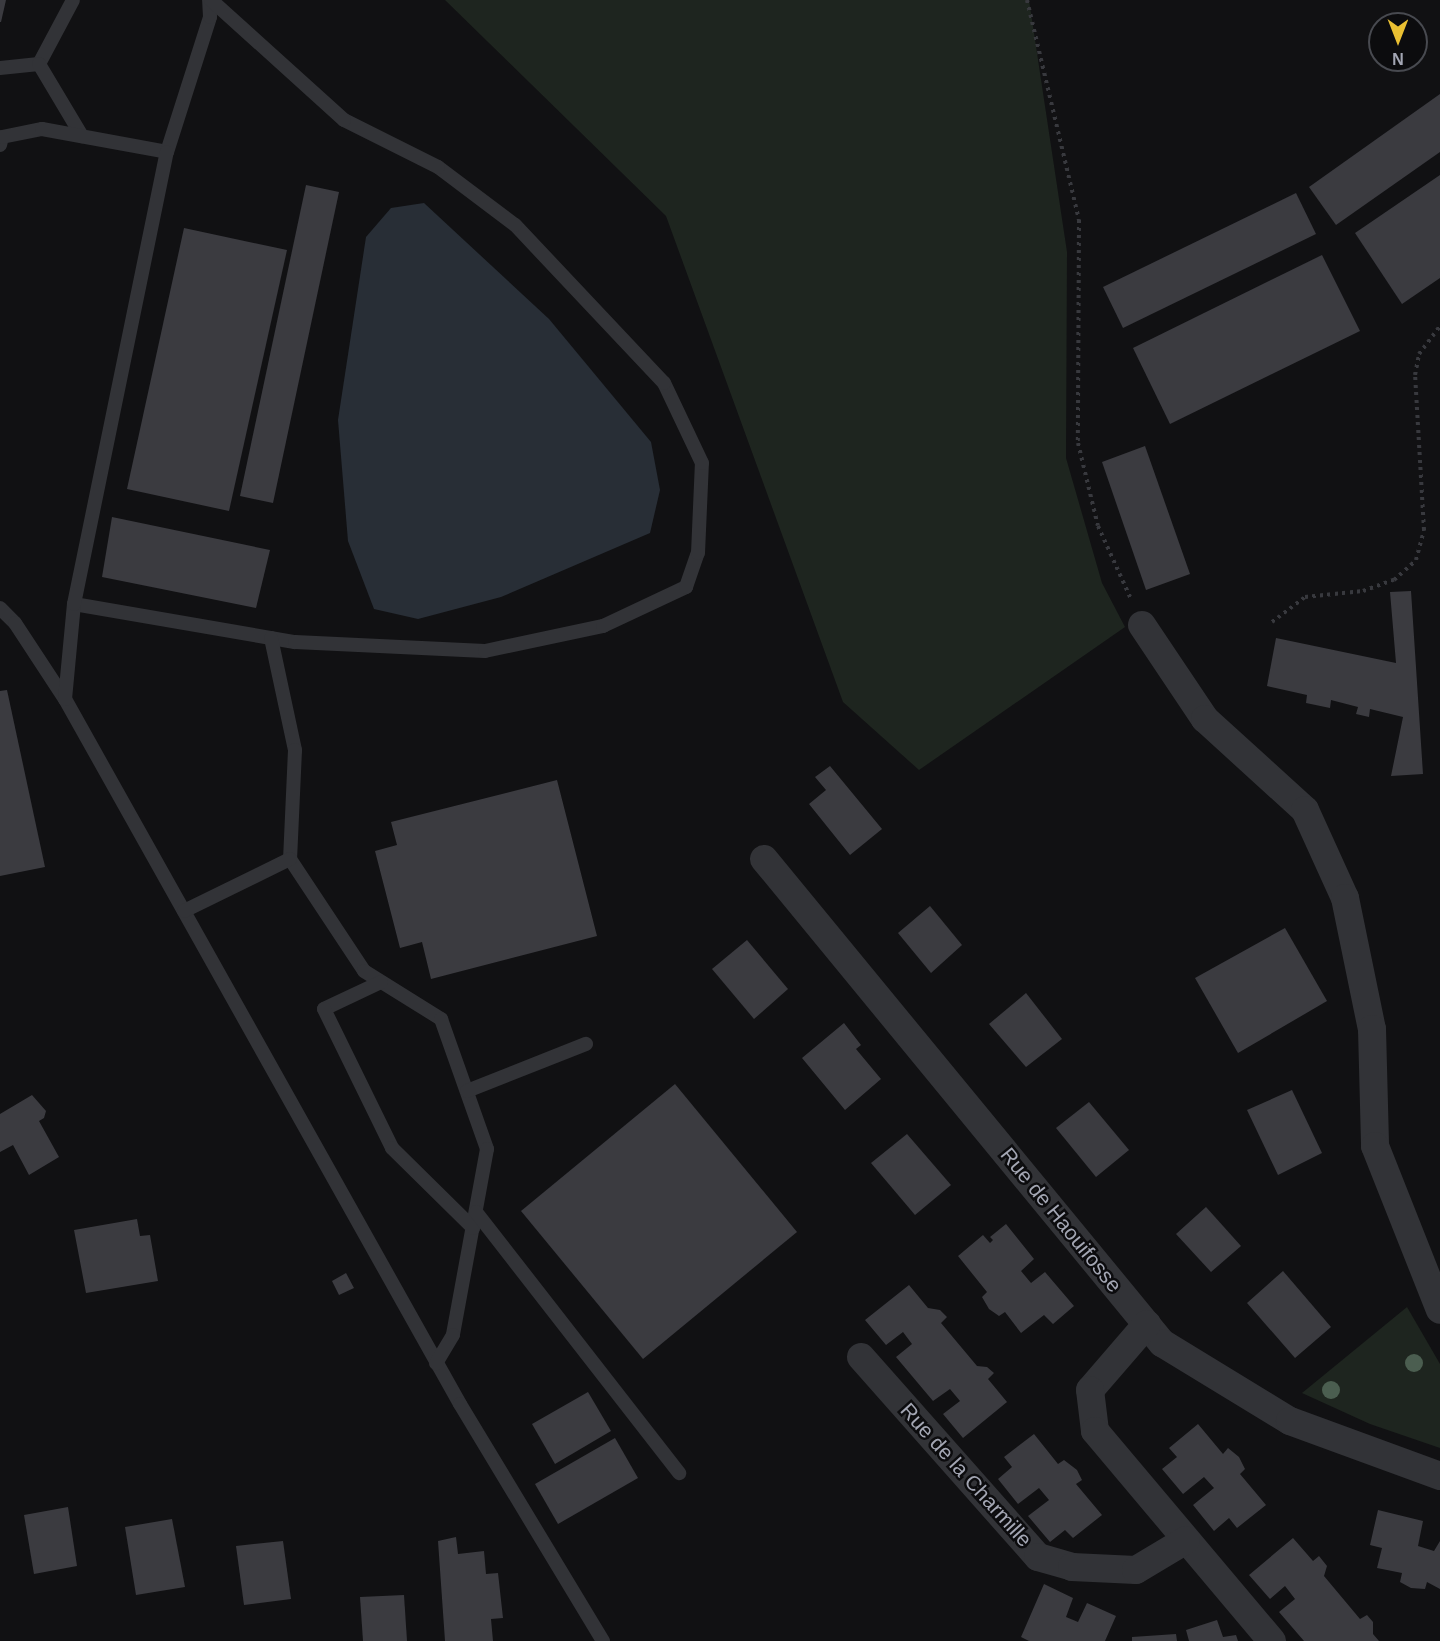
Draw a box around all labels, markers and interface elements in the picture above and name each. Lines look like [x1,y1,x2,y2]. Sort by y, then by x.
north arrow [1368,12,1428,72]
text: N [1392,50,1404,67]
street label: Rue de Haouifosse [995,1143,1127,1297]
street label: Rue de la Charmille [895,1398,1037,1552]

